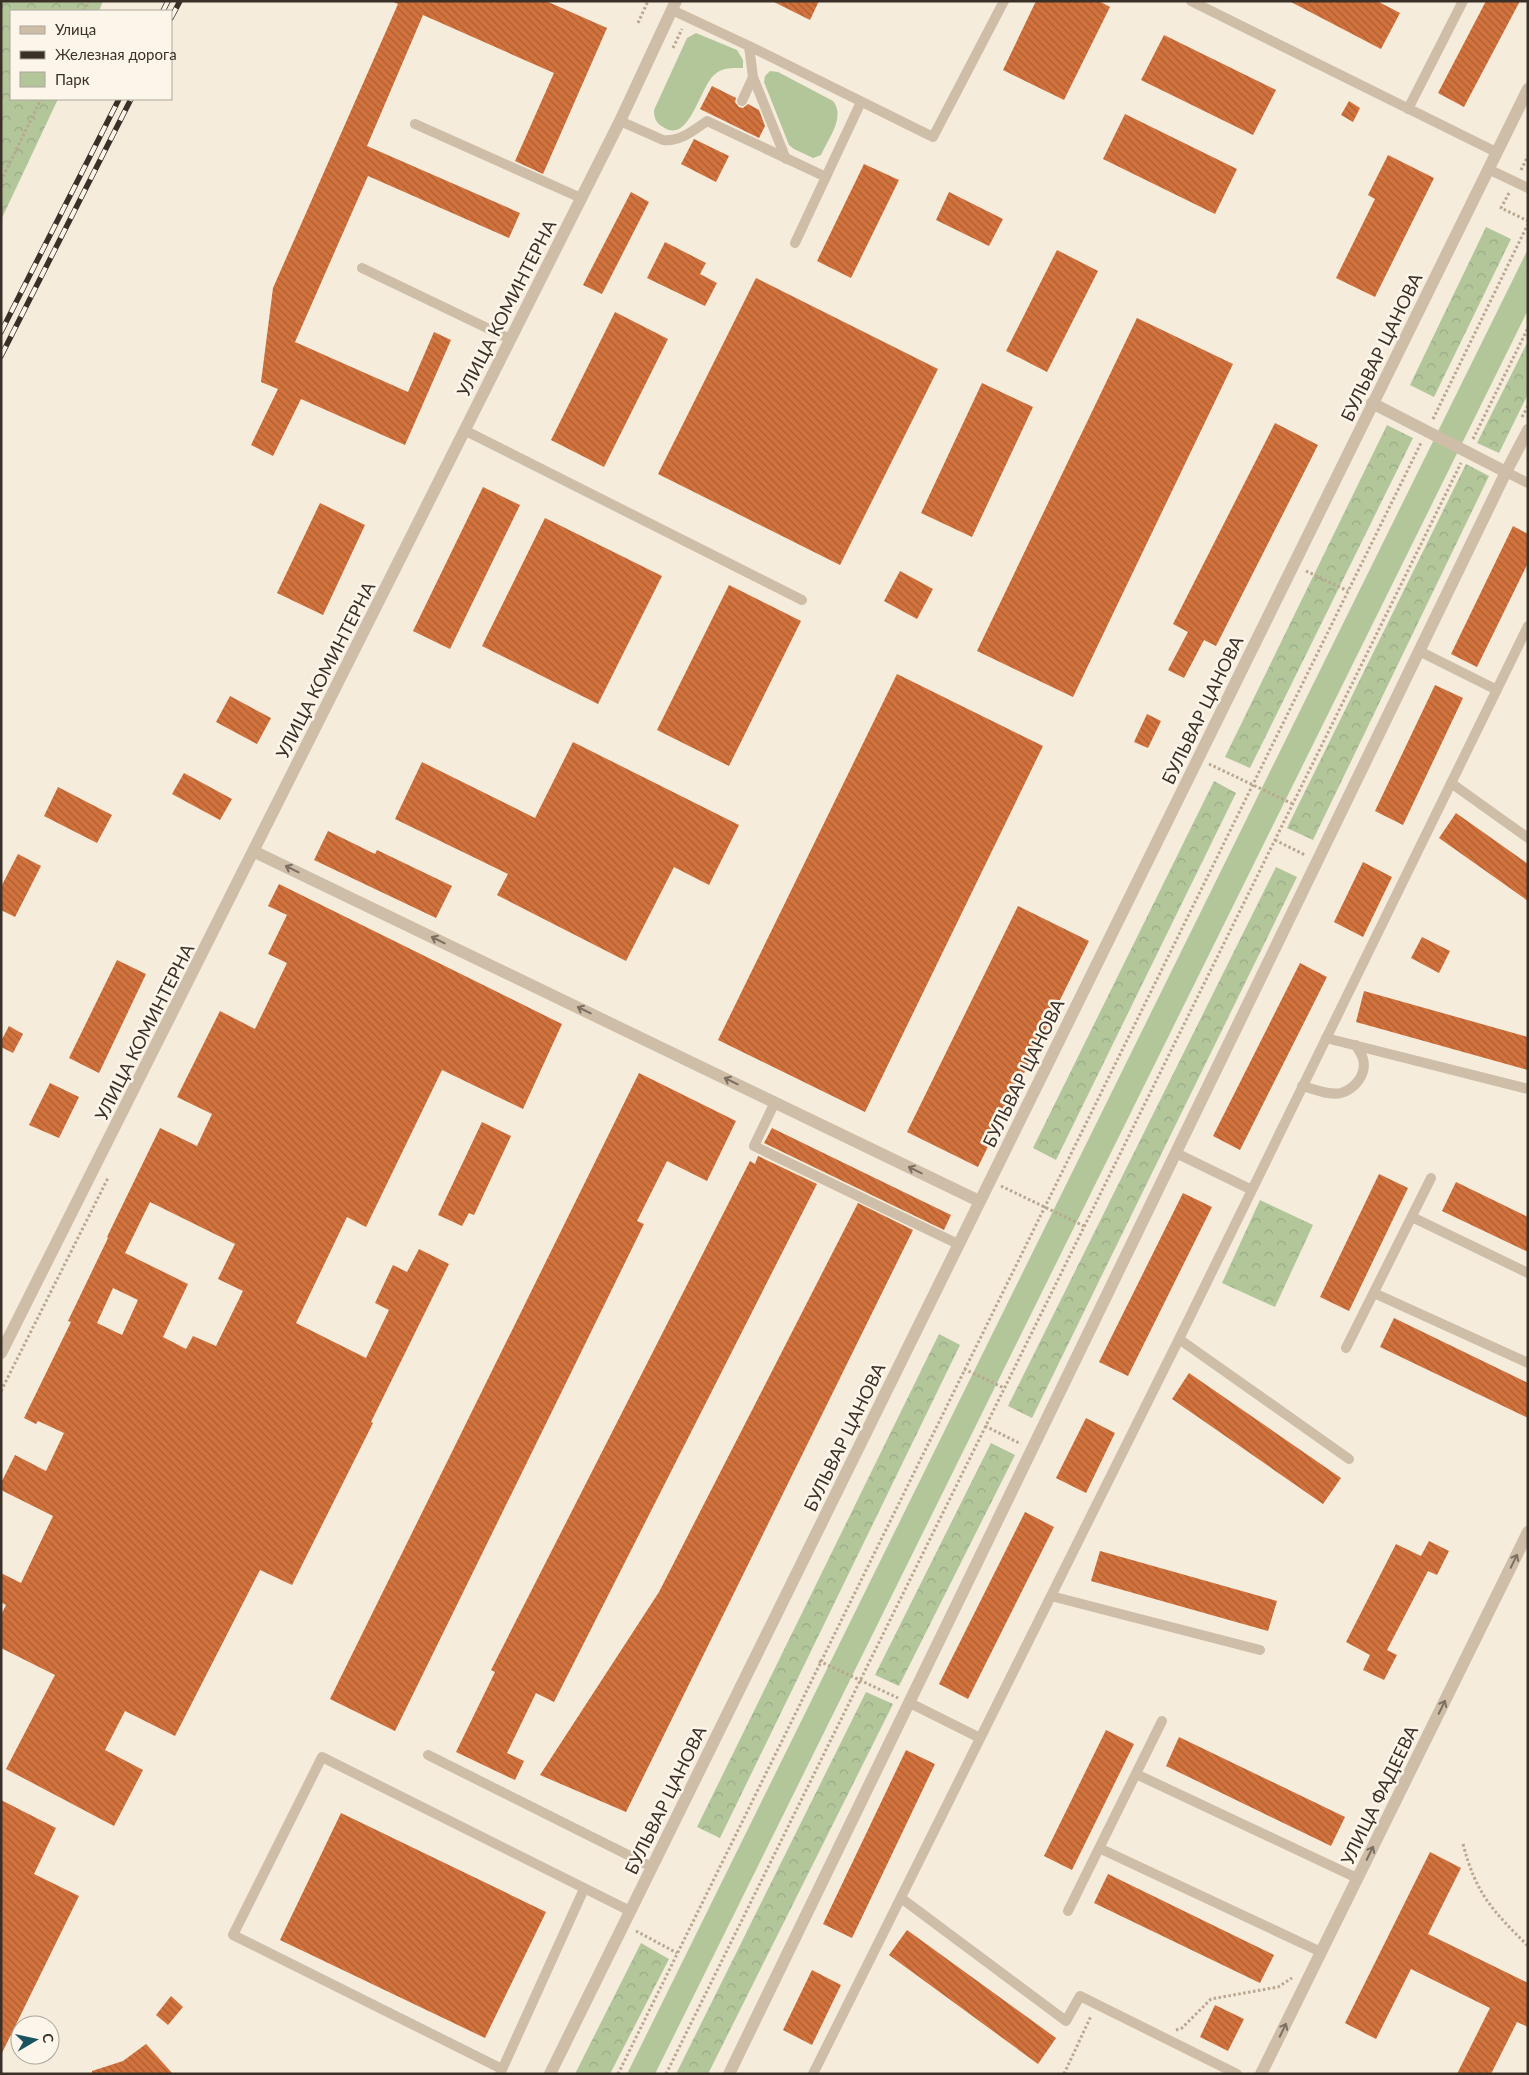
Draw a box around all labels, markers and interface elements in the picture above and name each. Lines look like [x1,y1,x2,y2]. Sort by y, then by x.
legend [10,10,172,100]
text: Улица [55,20,96,38]
text: Железная дорога [55,45,177,63]
text: Парк [55,70,90,88]
street label: УЛИЦА КОМИНТЕРНА [452,215,561,400]
street label: БУЛЬВАР ЦАНОВА [1336,268,1427,425]
street label: УЛИЦА КОМИНТЕРНА [271,577,380,762]
street label: БУЛЬВАР ЦАНОВА [1157,631,1248,788]
one-way arrow [284,864,299,874]
one-way arrow [431,935,446,944]
street label: УЛИЦА КОМИНТЕРНА [90,939,199,1124]
street label: БУЛЬВАР ЦАНОВА [978,994,1069,1151]
one-way arrow [577,1005,592,1015]
one-way arrow [724,1076,739,1085]
one-way arrow [908,1165,923,1174]
street label: БУЛЬВАР ЦАНОВА [799,1358,890,1515]
one-way arrow [1509,1554,1519,1569]
one-way arrow [1438,1700,1447,1715]
street label: БУЛЬВАР ЦАНОВА [620,1721,711,1878]
street label: УЛИЦА ФАДЕЕВА [1336,1721,1423,1868]
one-way arrow [1366,1846,1375,1861]
north arrow [10,2015,60,2065]
one-way arrow [1279,2023,1288,2038]
text: С [39,2032,58,2045]

